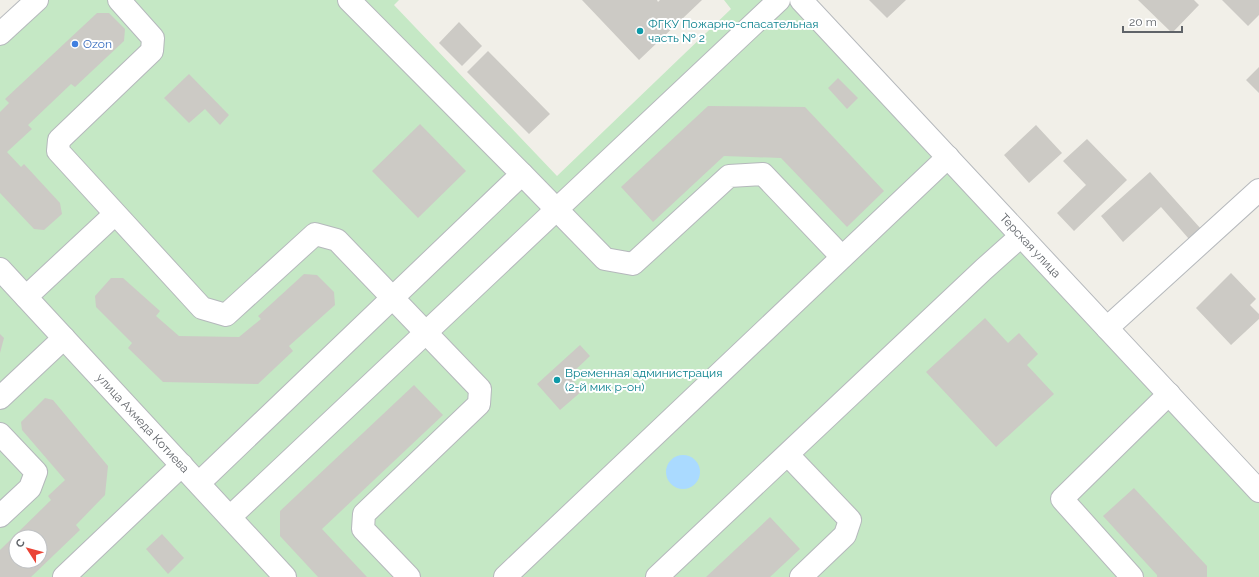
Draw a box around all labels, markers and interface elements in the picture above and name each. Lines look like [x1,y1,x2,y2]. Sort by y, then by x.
scale bar [1123,8,1182,34]
text: 20 m [1129,15,1157,29]
place label: ФГКУ Пожарно-спасательная часть № 2 [648,17,818,45]
marker: ФГКУ Пожарно-спасательная часть № 2 [635,26,645,36]
place label: Ozon [83,37,112,51]
marker: Ozon [70,39,80,49]
street label: Терская улица [997,211,1064,281]
place label: Временная администрация (2-й мик р-он) [565,366,722,394]
street label: улица Ахмеда Котиева [93,371,192,476]
marker: Временная администрация (2-й мик р-он) [552,375,562,385]
north arrow [8,529,48,569]
text: С [13,536,28,550]

